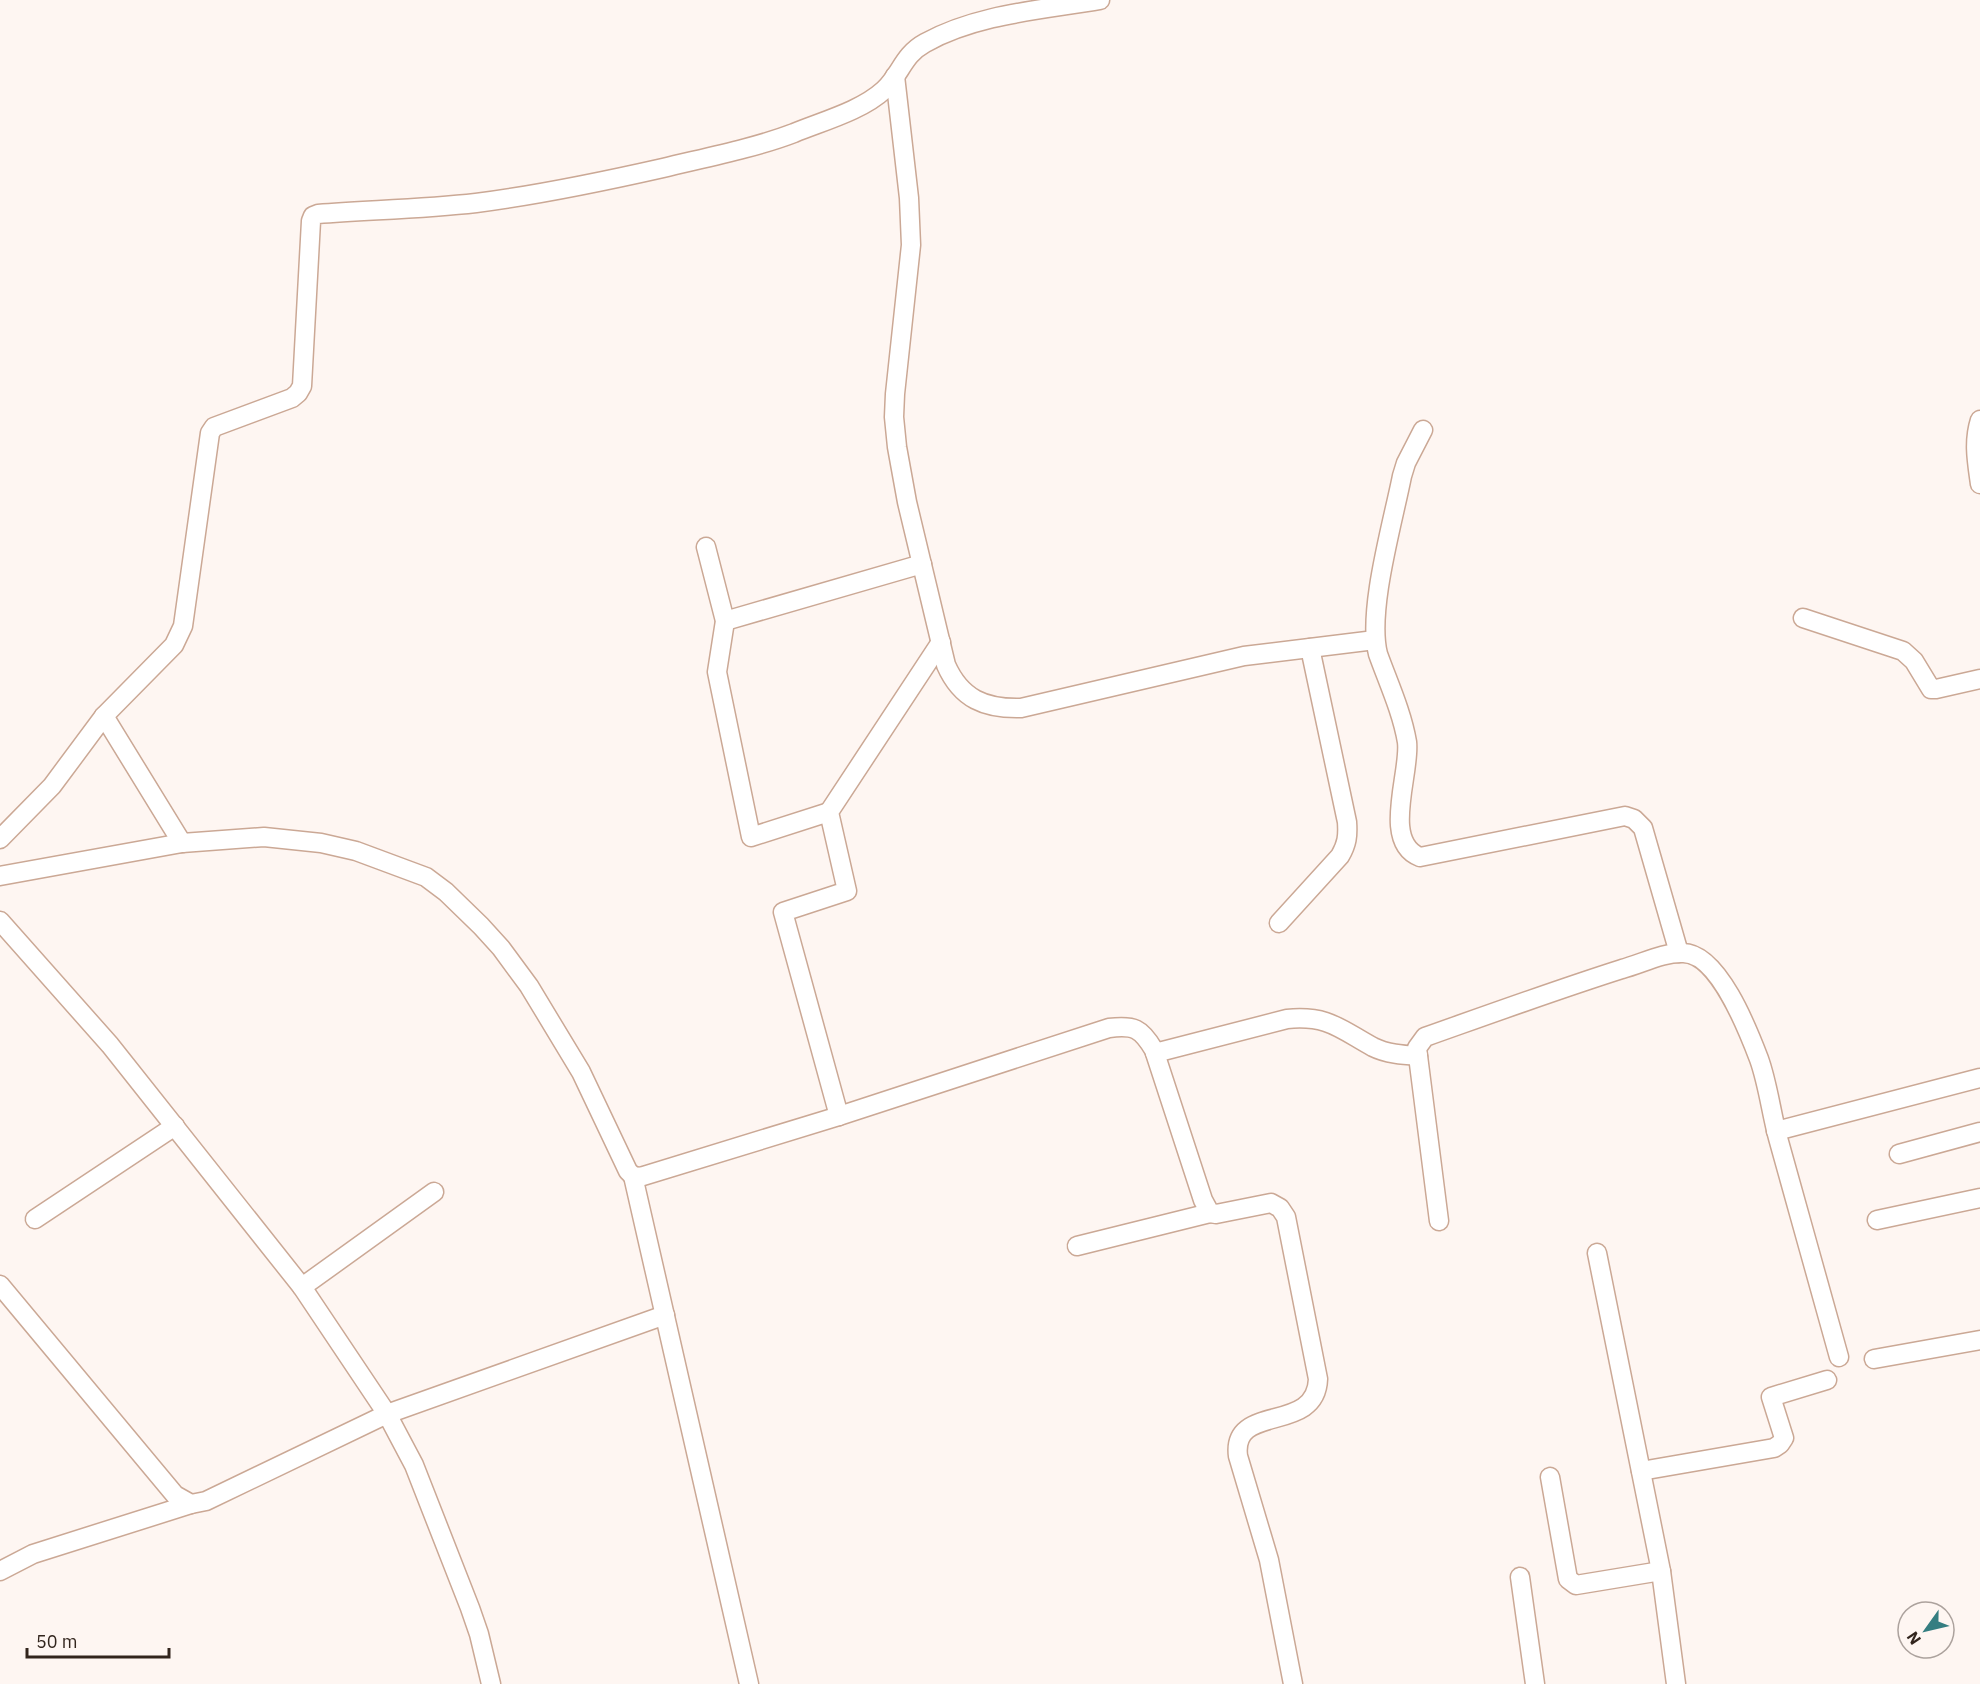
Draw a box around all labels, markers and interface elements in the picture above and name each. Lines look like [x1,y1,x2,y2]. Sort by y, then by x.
north arrow [1896,1600,1956,1660]
scale bar [27,1621,170,1659]
text: N [1902,1628,1925,1649]
text: 50 m [36,1630,78,1653]

